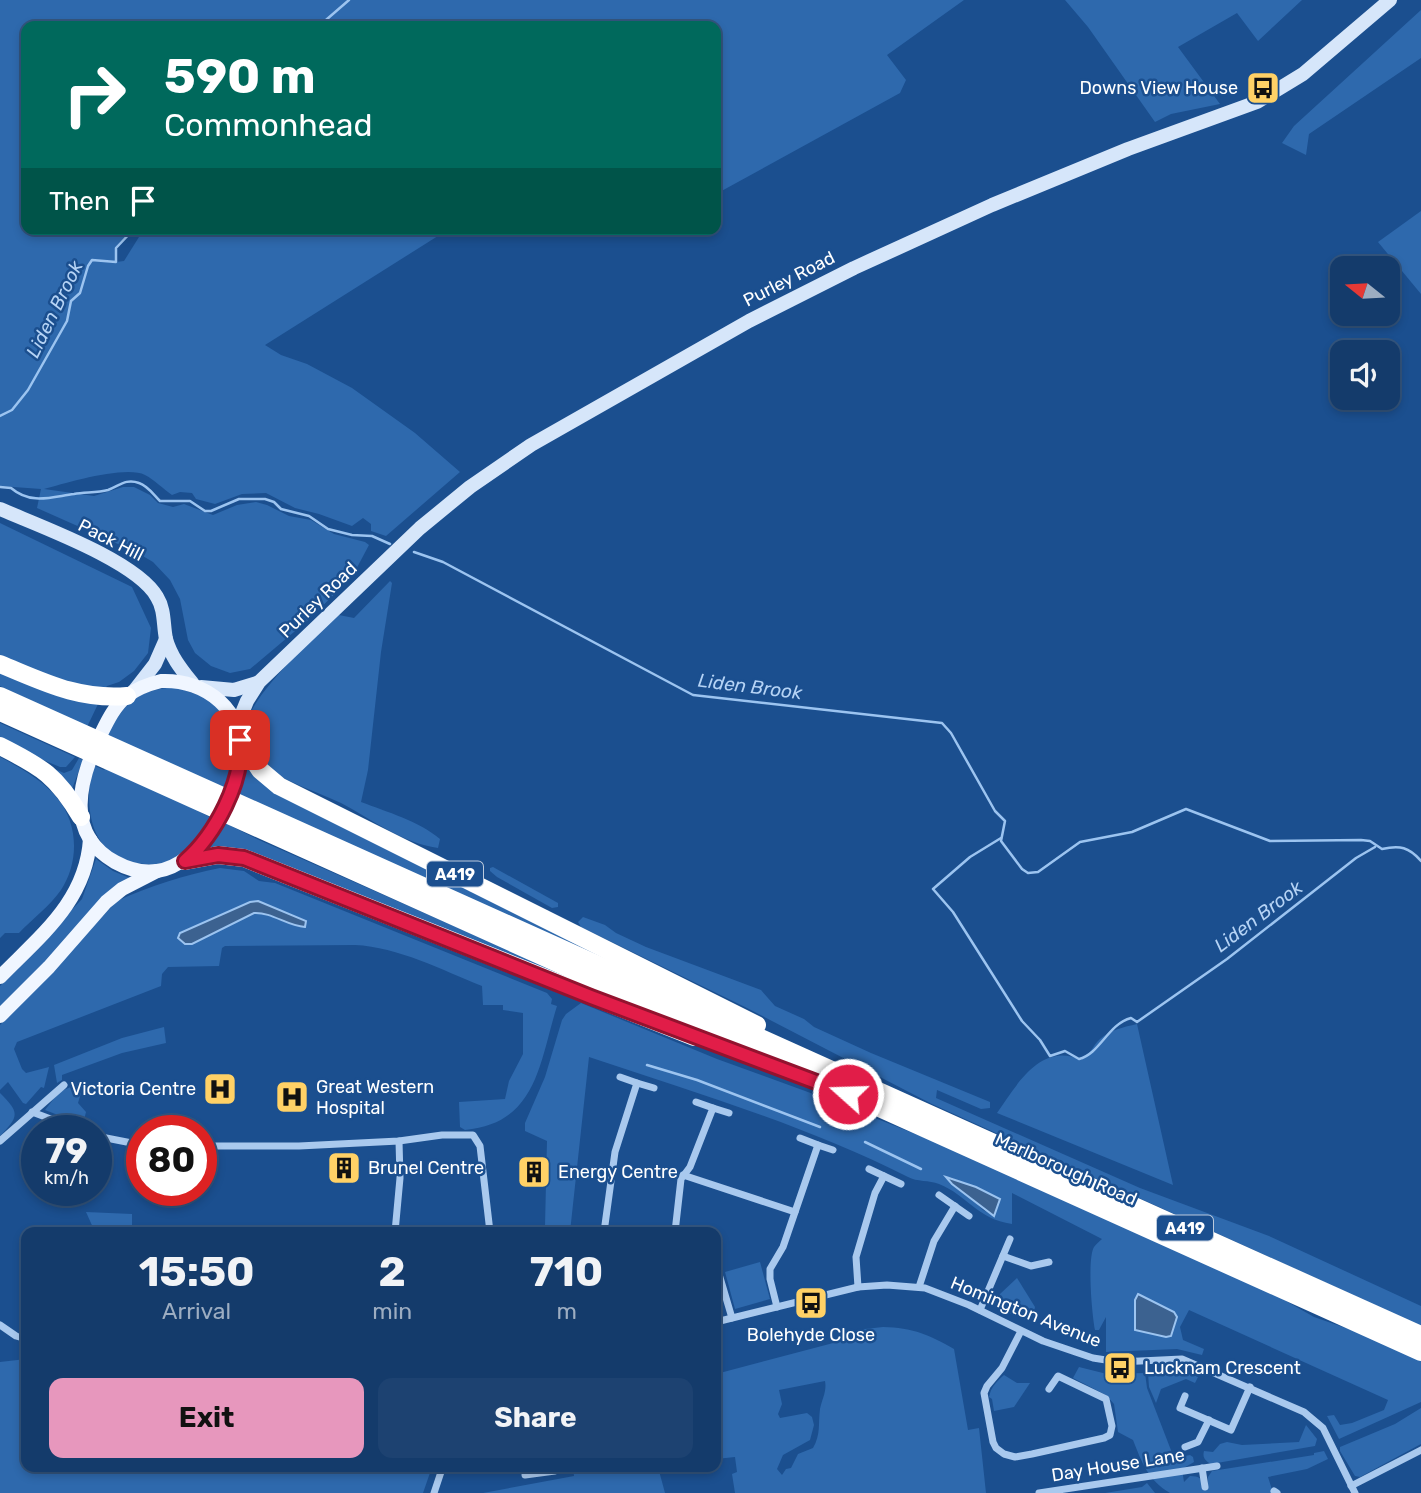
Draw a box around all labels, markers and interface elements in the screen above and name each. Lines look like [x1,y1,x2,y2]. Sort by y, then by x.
text: 590 m [164,47,316,105]
icon: right [49,49,140,140]
bus stop icon: Downs View House [1244,69,1282,107]
place label: Downs View House [1079,77,1238,99]
text: Commonhead [164,106,372,144]
icon: arrive [124,182,162,220]
text: Then [49,186,110,217]
street label: Purley Road [740,247,838,311]
north arrow [1330,256,1400,326]
map controls [1330,256,1400,410]
water label: Liden Brook [21,257,88,361]
button: sound [1330,340,1400,410]
street label: Pack Hill [74,514,148,566]
street label: Purley Road [274,557,362,643]
water label: Liden Brook [697,669,804,704]
pin [210,710,270,770]
icon: arrive [221,721,259,759]
road number: A419 [427,862,483,887]
water label: Liden Brook [1210,876,1307,957]
position arrow [811,1057,885,1131]
hospital icon: Victoria Centre [201,1070,239,1108]
place label: Great Western Hospital [316,1076,434,1119]
place label: Victoria Centre [70,1078,196,1100]
hospital icon: Great Western Hospital [273,1078,311,1116]
speed limit sign: 80 [126,1115,217,1206]
street label: Marlborough Road [992,1128,1140,1210]
text: 79 [45,1130,88,1172]
building icon: Brunel Centre [325,1149,363,1187]
building icon: Energy Centre [515,1153,553,1191]
place label: Brunel Centre [368,1157,484,1179]
place label: Energy Centre [558,1161,678,1183]
text: km/h [44,1167,89,1189]
road number: A419 [1157,1216,1213,1240]
text: 15:50 [139,1247,255,1297]
text: 2 [379,1247,406,1297]
text: 710 [530,1247,603,1297]
street label: Homington Avenue [947,1272,1105,1352]
bus stop icon: Bolehyde Close [792,1284,830,1322]
text: Arrival [162,1297,231,1325]
text: min [372,1297,412,1325]
text: m [556,1297,577,1325]
place label: Bolehyde Close [747,1324,875,1346]
bus stop icon: Lucknam Crescent [1101,1349,1139,1387]
place label: Lucknam Crescent [1144,1357,1301,1379]
button: Exit [49,1378,364,1458]
button: Share [378,1378,693,1458]
street label: Day House Lane [1050,1444,1186,1486]

